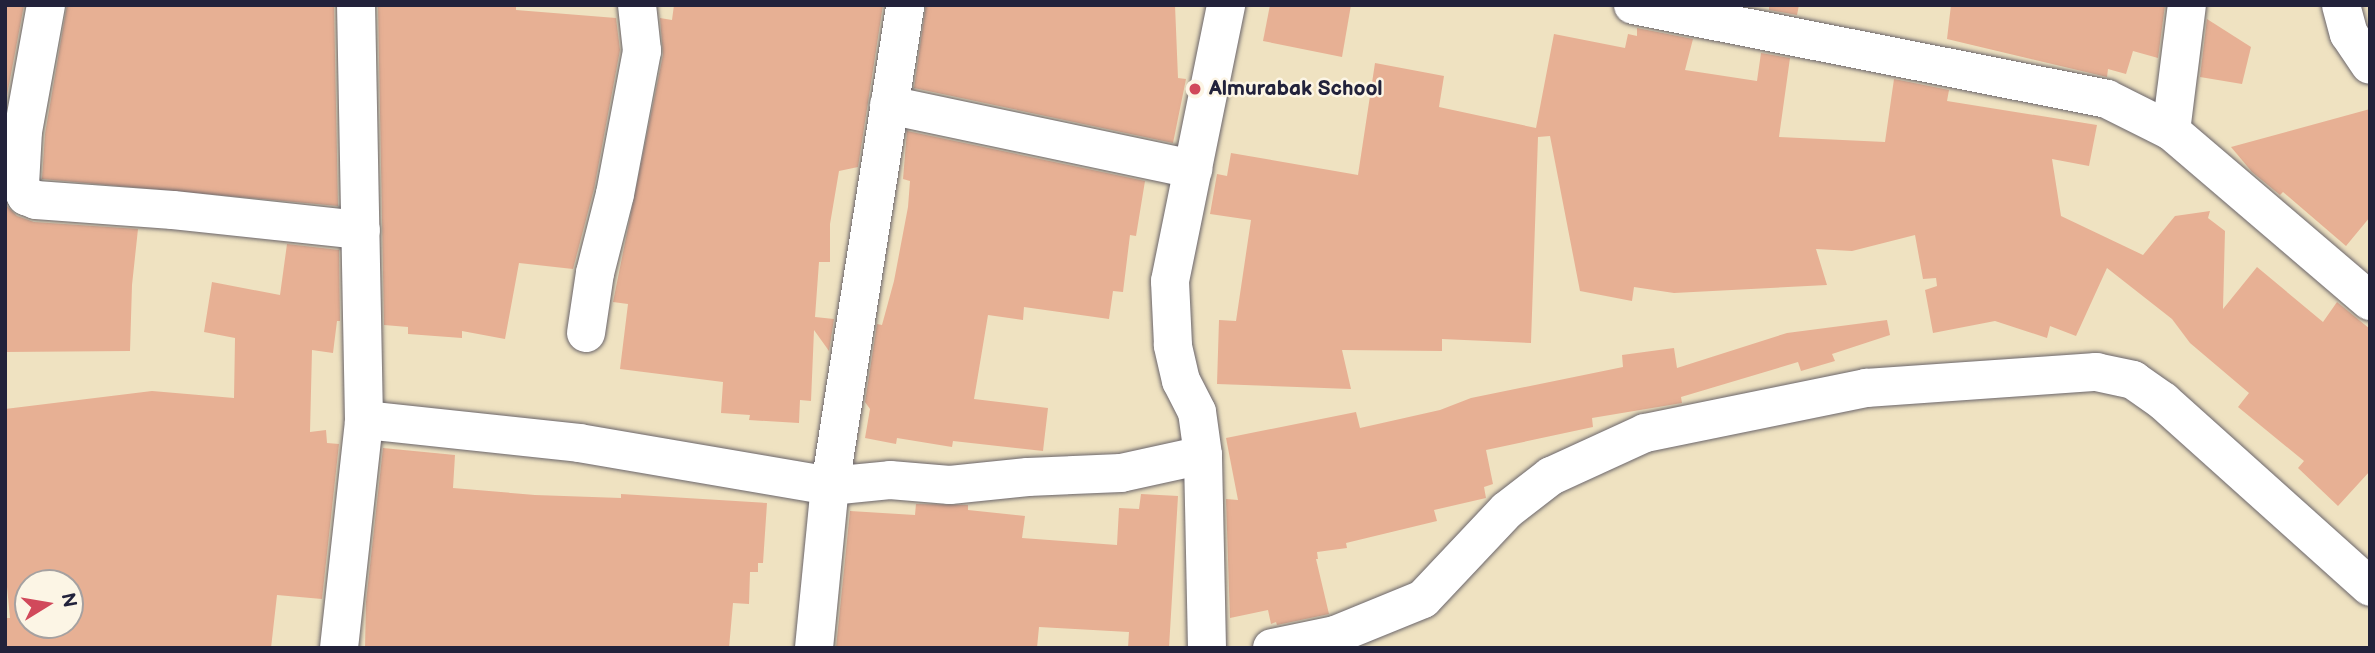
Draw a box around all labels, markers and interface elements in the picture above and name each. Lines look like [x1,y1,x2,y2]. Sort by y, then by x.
place label: Almurabak School [1209,76,1383,102]
marker: Almurabak School [1187,81,1203,97]
north arrow [14,569,84,639]
text: N [55,591,81,609]

